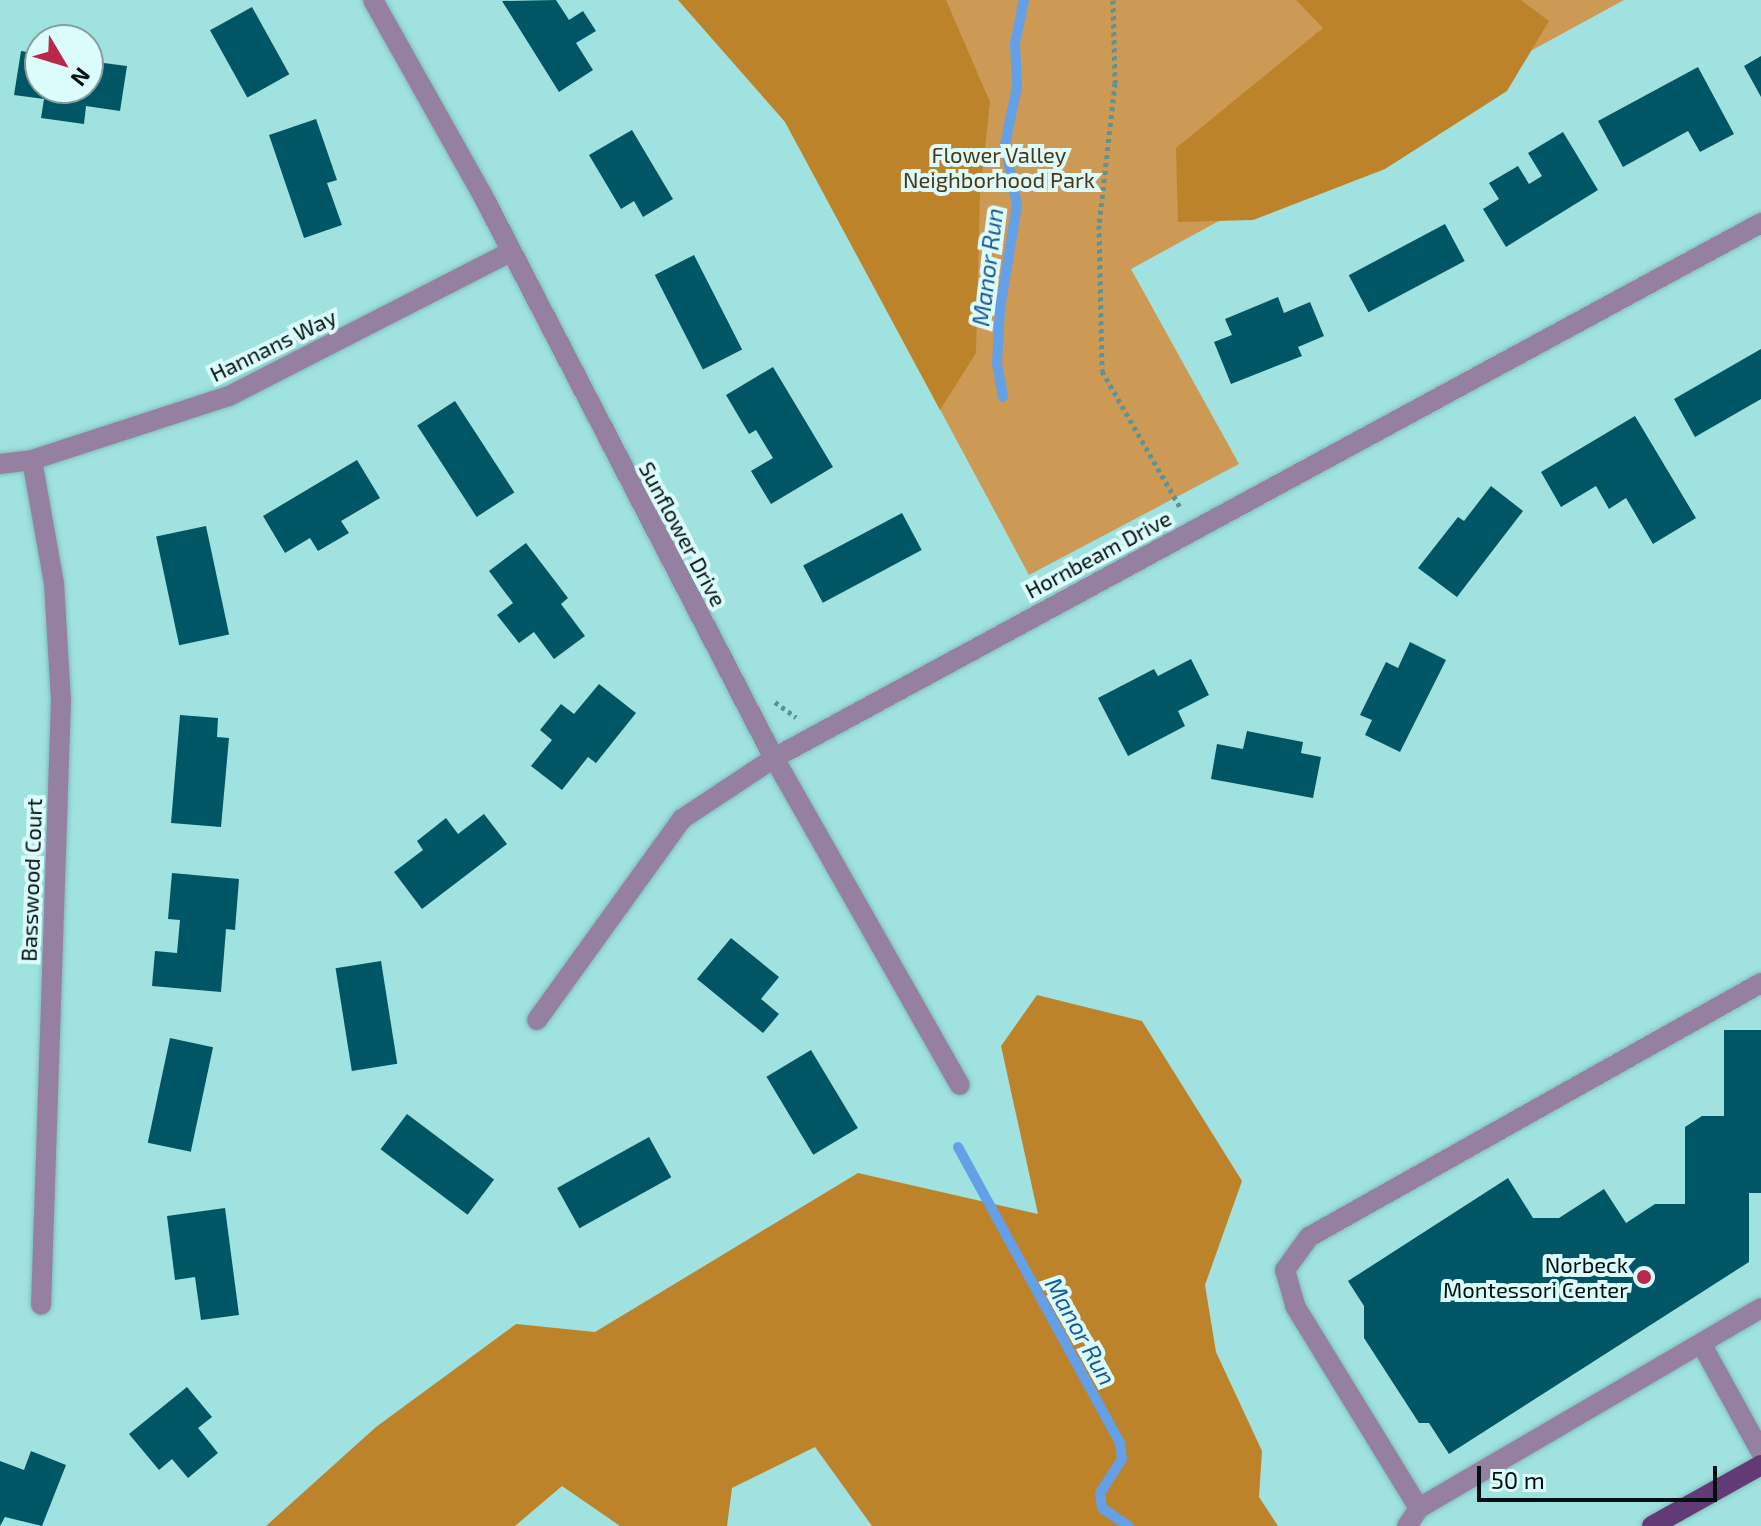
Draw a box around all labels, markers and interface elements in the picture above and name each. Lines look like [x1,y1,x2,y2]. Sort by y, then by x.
north arrow [24,24,104,104]
text: N [66,63,96,92]
park label: Flower Valley Neighborhood Park [903,141,1095,192]
water label: Manor Run [965,206,1009,328]
street label: Hannans Way [205,303,341,387]
street label: Sunflower Drive [634,457,732,611]
street label: Hornbeam Drive [1020,504,1176,604]
street label: Basswood Court [15,798,47,962]
place label: Norbeck Montessori Center [1443,1251,1628,1302]
marker: Norbeck Montessori Center [1635,1268,1653,1286]
water label: Manor Run [1039,1272,1123,1390]
scale bar [1481,1450,1721,1500]
text: 50 m [1491,1465,1545,1494]

